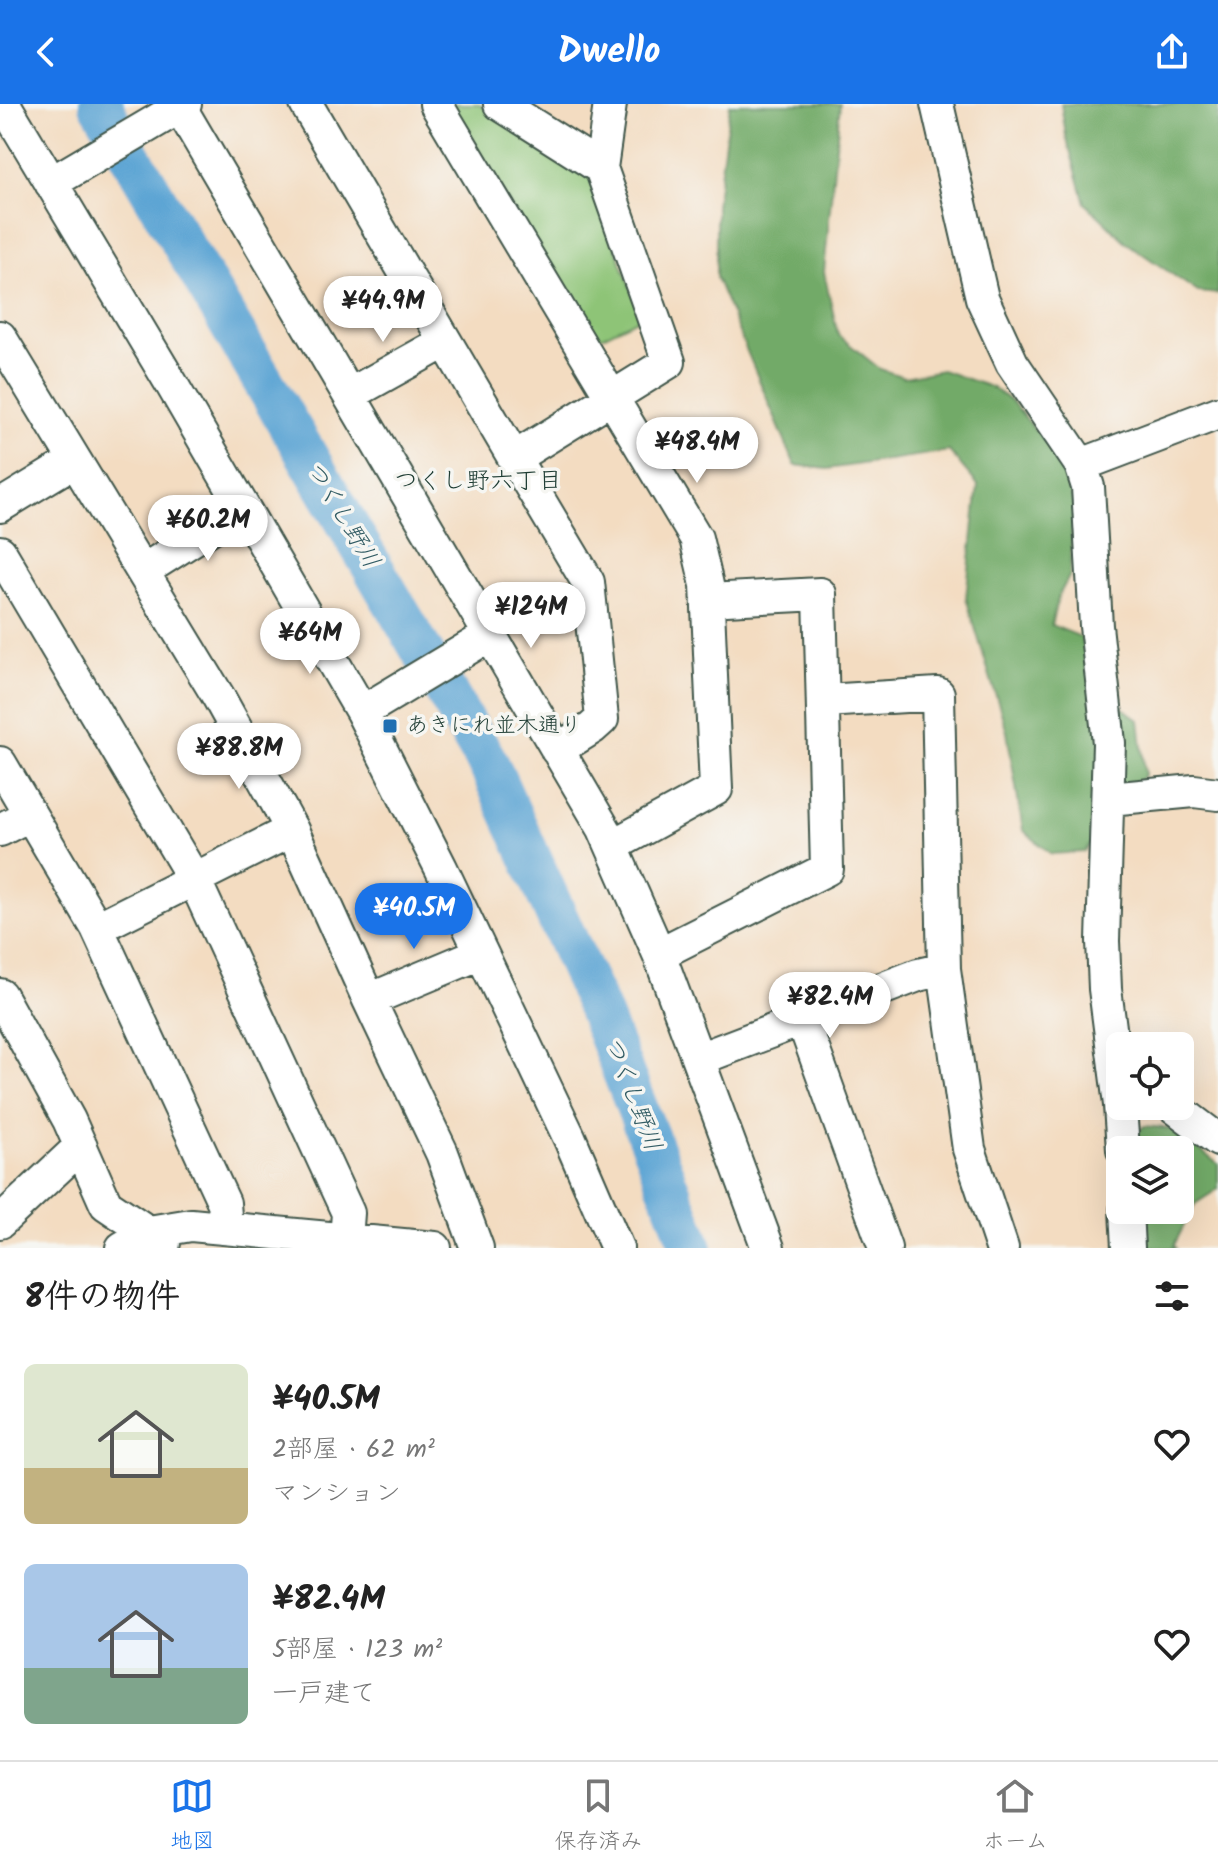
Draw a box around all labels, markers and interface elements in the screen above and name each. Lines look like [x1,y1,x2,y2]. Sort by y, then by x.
text: Dwello [558,24,660,81]
icon: back [24,30,68,74]
icon: share [1150,30,1194,74]
pin: ¥44.9M [318,276,448,344]
text: ¥44.9M [341,281,425,323]
pin: ¥48.4M [632,417,762,485]
text: ¥48.4M [654,422,740,464]
water label: つくし野川 [294,454,390,576]
district label: つくし野六丁目 [394,462,562,501]
pin: ¥60.2M [143,495,273,563]
text: ¥60.2M [166,500,250,542]
pin: ¥124M [475,582,587,650]
text: ¥124M [495,587,567,629]
pin: ¥64M [263,608,357,676]
text: ¥64M [278,613,342,655]
place label: あきにれ並木通り [406,709,582,744]
marker: あきにれ並木通り [381,717,399,735]
pin: ¥88.8M [174,723,304,791]
text: ¥88.8M [195,728,283,770]
pin: ¥40.5M [349,883,479,951]
text: ¥40.5M [373,888,455,930]
pin: ¥82.4M [765,972,895,1040]
text: ¥82.4M [787,977,873,1019]
water label: つくし野川 [592,1031,672,1157]
map controls [1106,1032,1194,1224]
button: locate [1106,1032,1194,1120]
button: layers [1106,1136,1194,1224]
text: 8件の物件 [24,1271,180,1325]
icon: filters [1150,1274,1194,1318]
text: ¥40.5M [272,1373,380,1427]
icon: home [88,1396,184,1492]
icon: heart [1150,1422,1194,1466]
text: 2部屋 · 62 m² [272,1429,435,1471]
text: マンション [272,1473,401,1515]
text: ¥82.4M [272,1573,385,1627]
icon: home [88,1596,184,1692]
icon: heart [1150,1622,1194,1666]
text: 5部屋 · 123 m² [272,1629,442,1671]
text: 一戸建て [272,1673,376,1715]
tab: 地図 [170,1774,214,1860]
tab: 保存済み [554,1774,642,1860]
tab: ホーム [983,1774,1048,1860]

